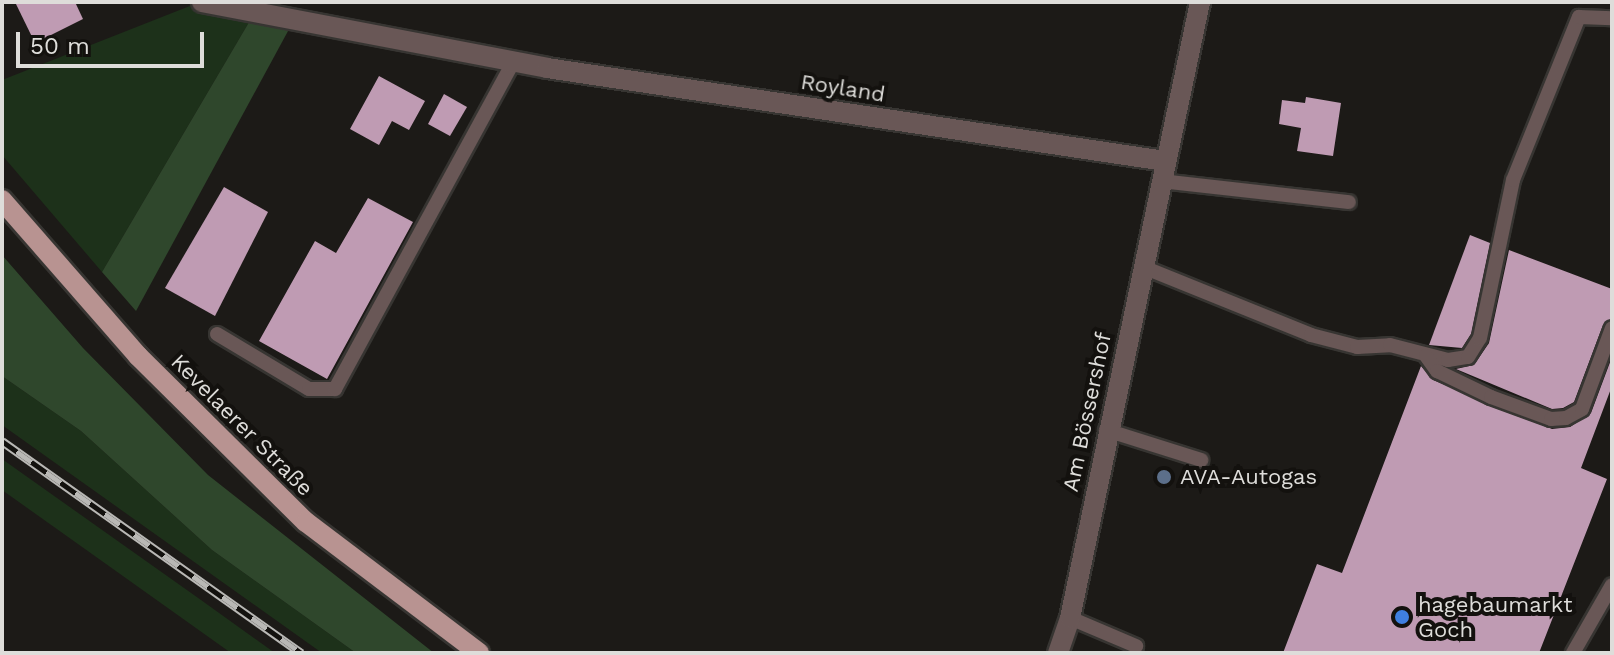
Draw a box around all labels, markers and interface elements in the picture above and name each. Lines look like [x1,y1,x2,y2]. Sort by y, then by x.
scale bar [20,16,208,66]
text: 50 m [30,32,90,60]
street label: Royland [799,68,887,108]
street label: Am Bössershof [1057,330,1117,494]
street label: Kevelaerer Straße [165,348,319,502]
place label: AVA-Autogas [1180,464,1317,490]
marker: AVA-Autogas [1155,468,1173,486]
place label: hagebaumarkt Goch [1418,591,1572,642]
marker: hagebaumarkt Goch [1393,608,1411,626]

